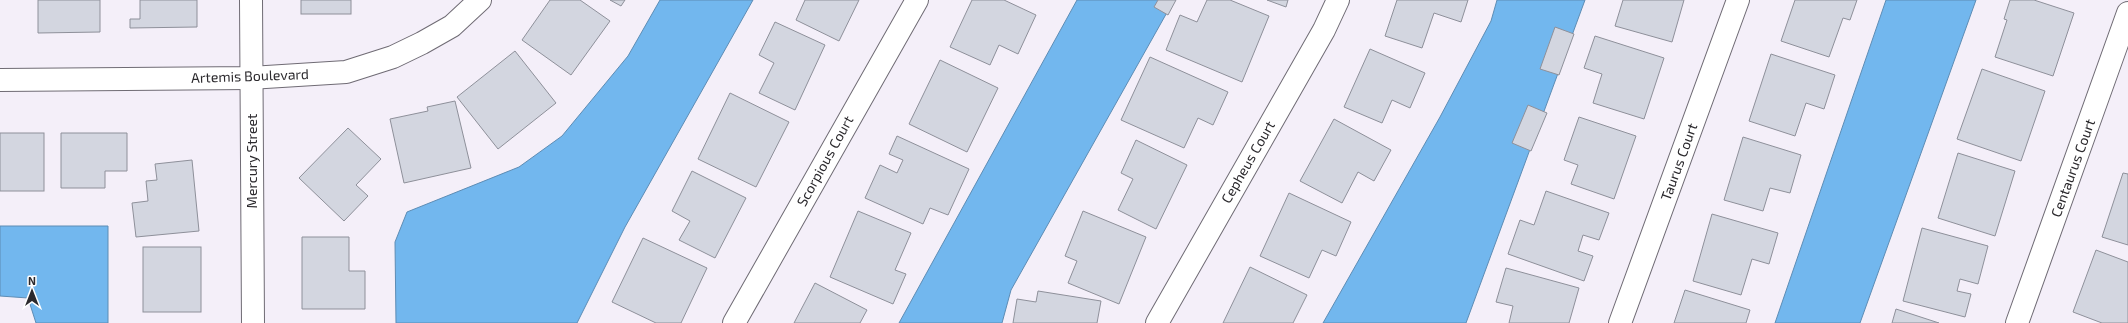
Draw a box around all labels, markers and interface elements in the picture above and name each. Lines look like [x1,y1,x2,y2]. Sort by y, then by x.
street label: Artemis Boulevard [191,65,309,86]
street label: Scorpious Court [793,113,856,209]
street label: Mercury Street [243,114,260,208]
street label: Centaurus Court [2047,116,2098,219]
street label: Cepheus Court [1217,118,1278,206]
street label: Taurus Court [1657,121,1700,203]
north arrow [12,271,52,311]
text: N [28,274,36,287]

